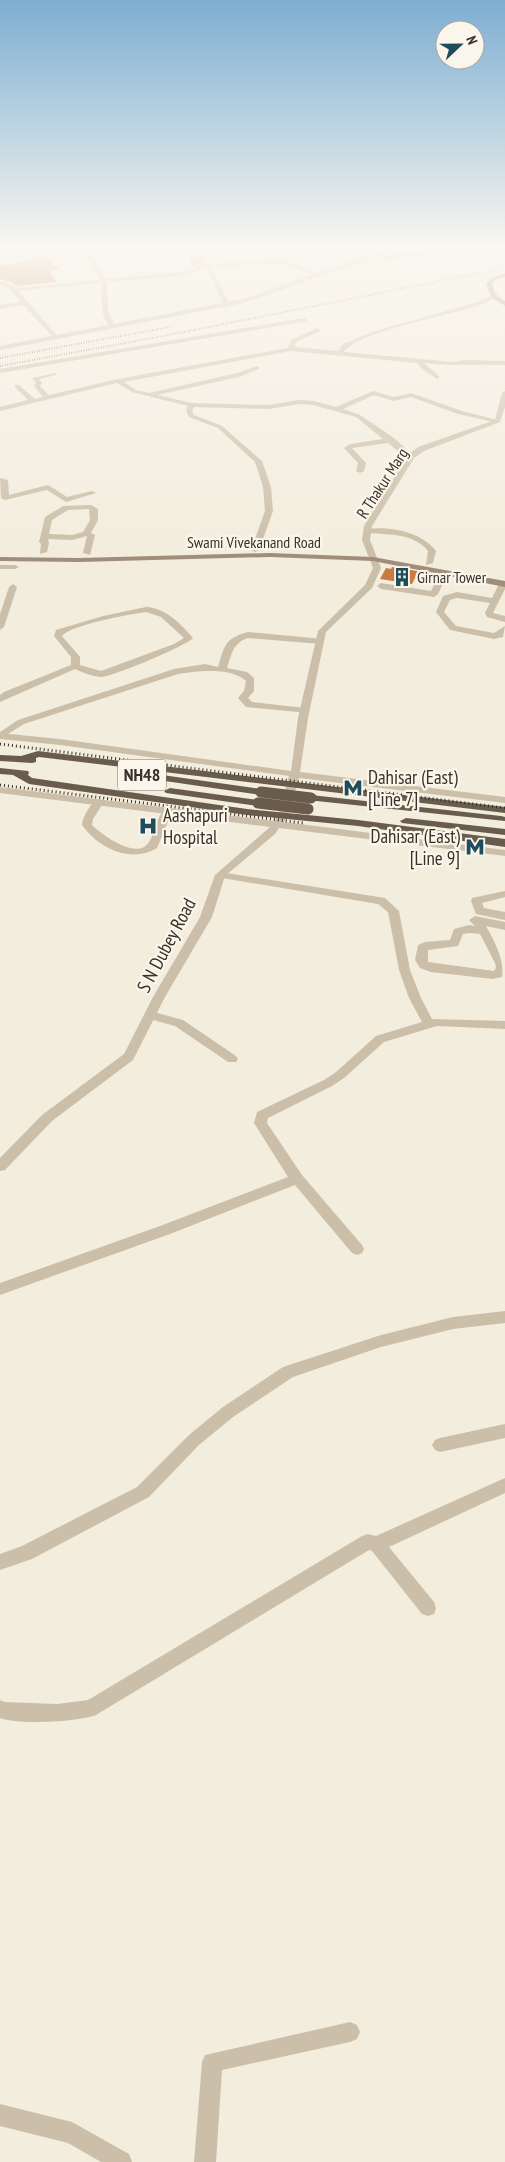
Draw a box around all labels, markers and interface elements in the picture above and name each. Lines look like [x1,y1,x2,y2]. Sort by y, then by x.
north arrow [435,20,485,70]
text: N [462,33,482,47]
street label: R Thakur Marg [352,444,412,522]
street label: Swami Vivekanand Road [187,532,321,552]
building icon: Girnar Tower [391,566,413,588]
place label: Girnar Tower [417,567,487,587]
road number: NH48 [118,760,166,790]
place label: Dahisar (East) [Line 7] [368,765,458,811]
metro station icon: Dahisar (East) [Line 7] [342,777,364,799]
place label: Aashapuri Hospital [163,803,228,849]
hospital icon: Aashapuri Hospital [137,815,159,837]
place label: Dahisar (East) [Line 9] [370,824,461,870]
metro station icon: Dahisar (East) [Line 9] [464,836,486,858]
street label: S N Dubey Road [131,894,201,996]

